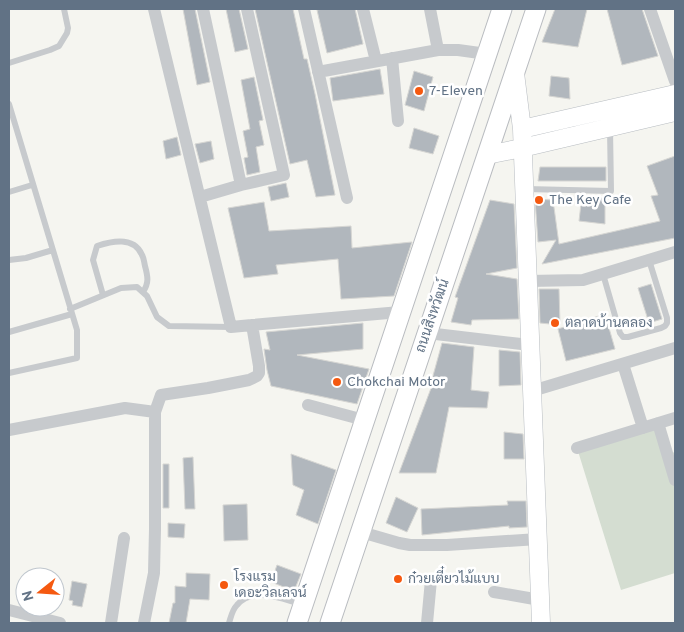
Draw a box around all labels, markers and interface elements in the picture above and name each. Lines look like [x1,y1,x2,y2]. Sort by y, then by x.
place label: 7-Eleven [429,83,483,100]
marker: 7-Eleven [413,85,425,97]
place label: The Key Cafe [549,192,631,209]
marker: The Key Cafe [533,194,545,206]
street label: ถนนสิงหวัฒน์ [411,276,454,355]
place label: ตลาดบ้านคลอง [565,313,653,332]
marker: ตลาดบ้านคลอง [549,317,561,329]
place label: Chokchai Motor [347,374,446,391]
marker: Chokchai Motor [331,376,343,388]
place label: ก๋วยเตี๋ยวไม้แบบ [408,566,499,588]
north arrow [15,567,65,617]
place label: โรงแรม เดอะวิลเลจน์ [233,568,307,602]
marker: ก๋วยเตี๋ยวไม้แบบ [392,573,404,585]
marker: โรงแรม เดอะวิลเลจน์ [218,579,230,591]
text: N [19,588,39,603]

